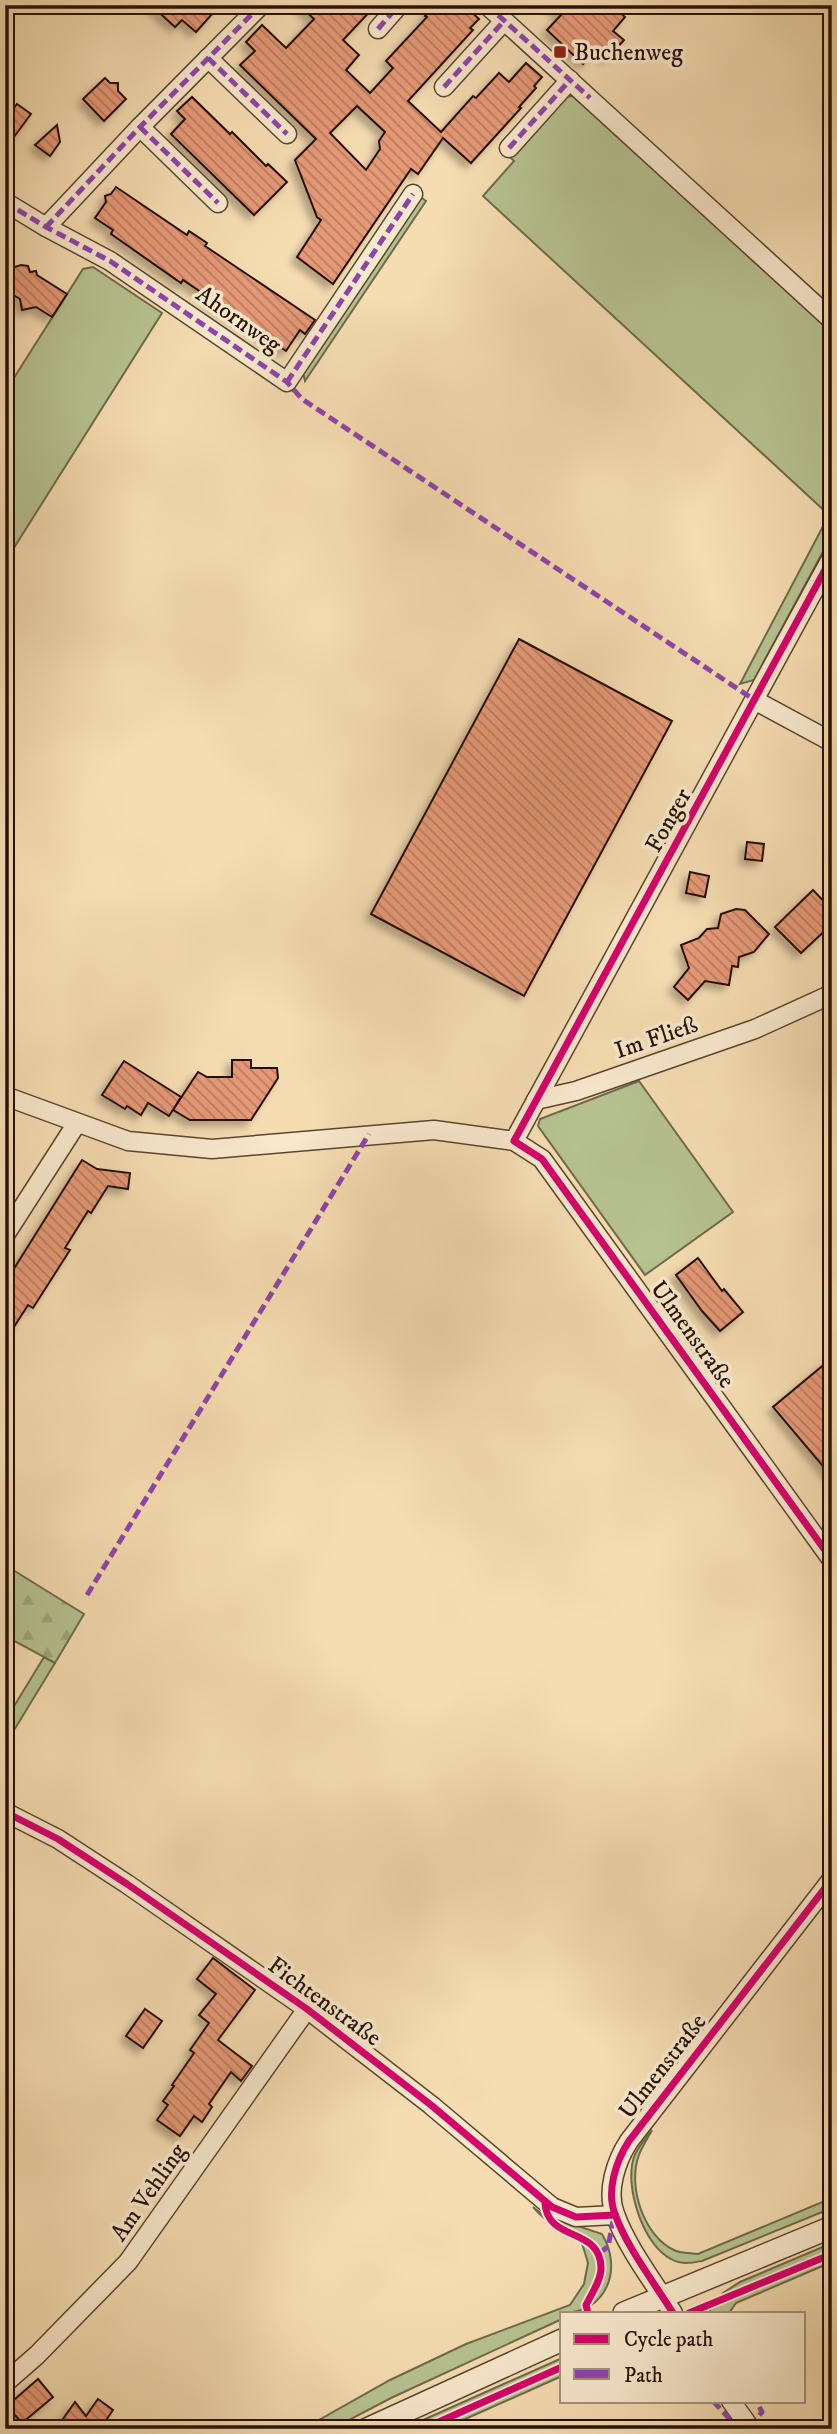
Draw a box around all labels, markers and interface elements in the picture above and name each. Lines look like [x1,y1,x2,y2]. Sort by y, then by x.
place label: Buchenweg [574,38,683,68]
marker: Buchenweg [552,44,568,60]
street label: Ahornweg [190,280,287,360]
street label: Fonger [639,783,699,858]
street label: Im Fließ [611,1010,702,1066]
street label: Ulmenstraße [643,1275,741,1394]
street label: Fichtenstraße [262,1951,387,2053]
street label: Ulmenstraße [612,2008,713,2125]
street label: Am Vehling [104,2138,194,2247]
legend [560,2312,806,2402]
text: Cycle path [624,2327,713,2353]
text: Path [624,2363,663,2389]

